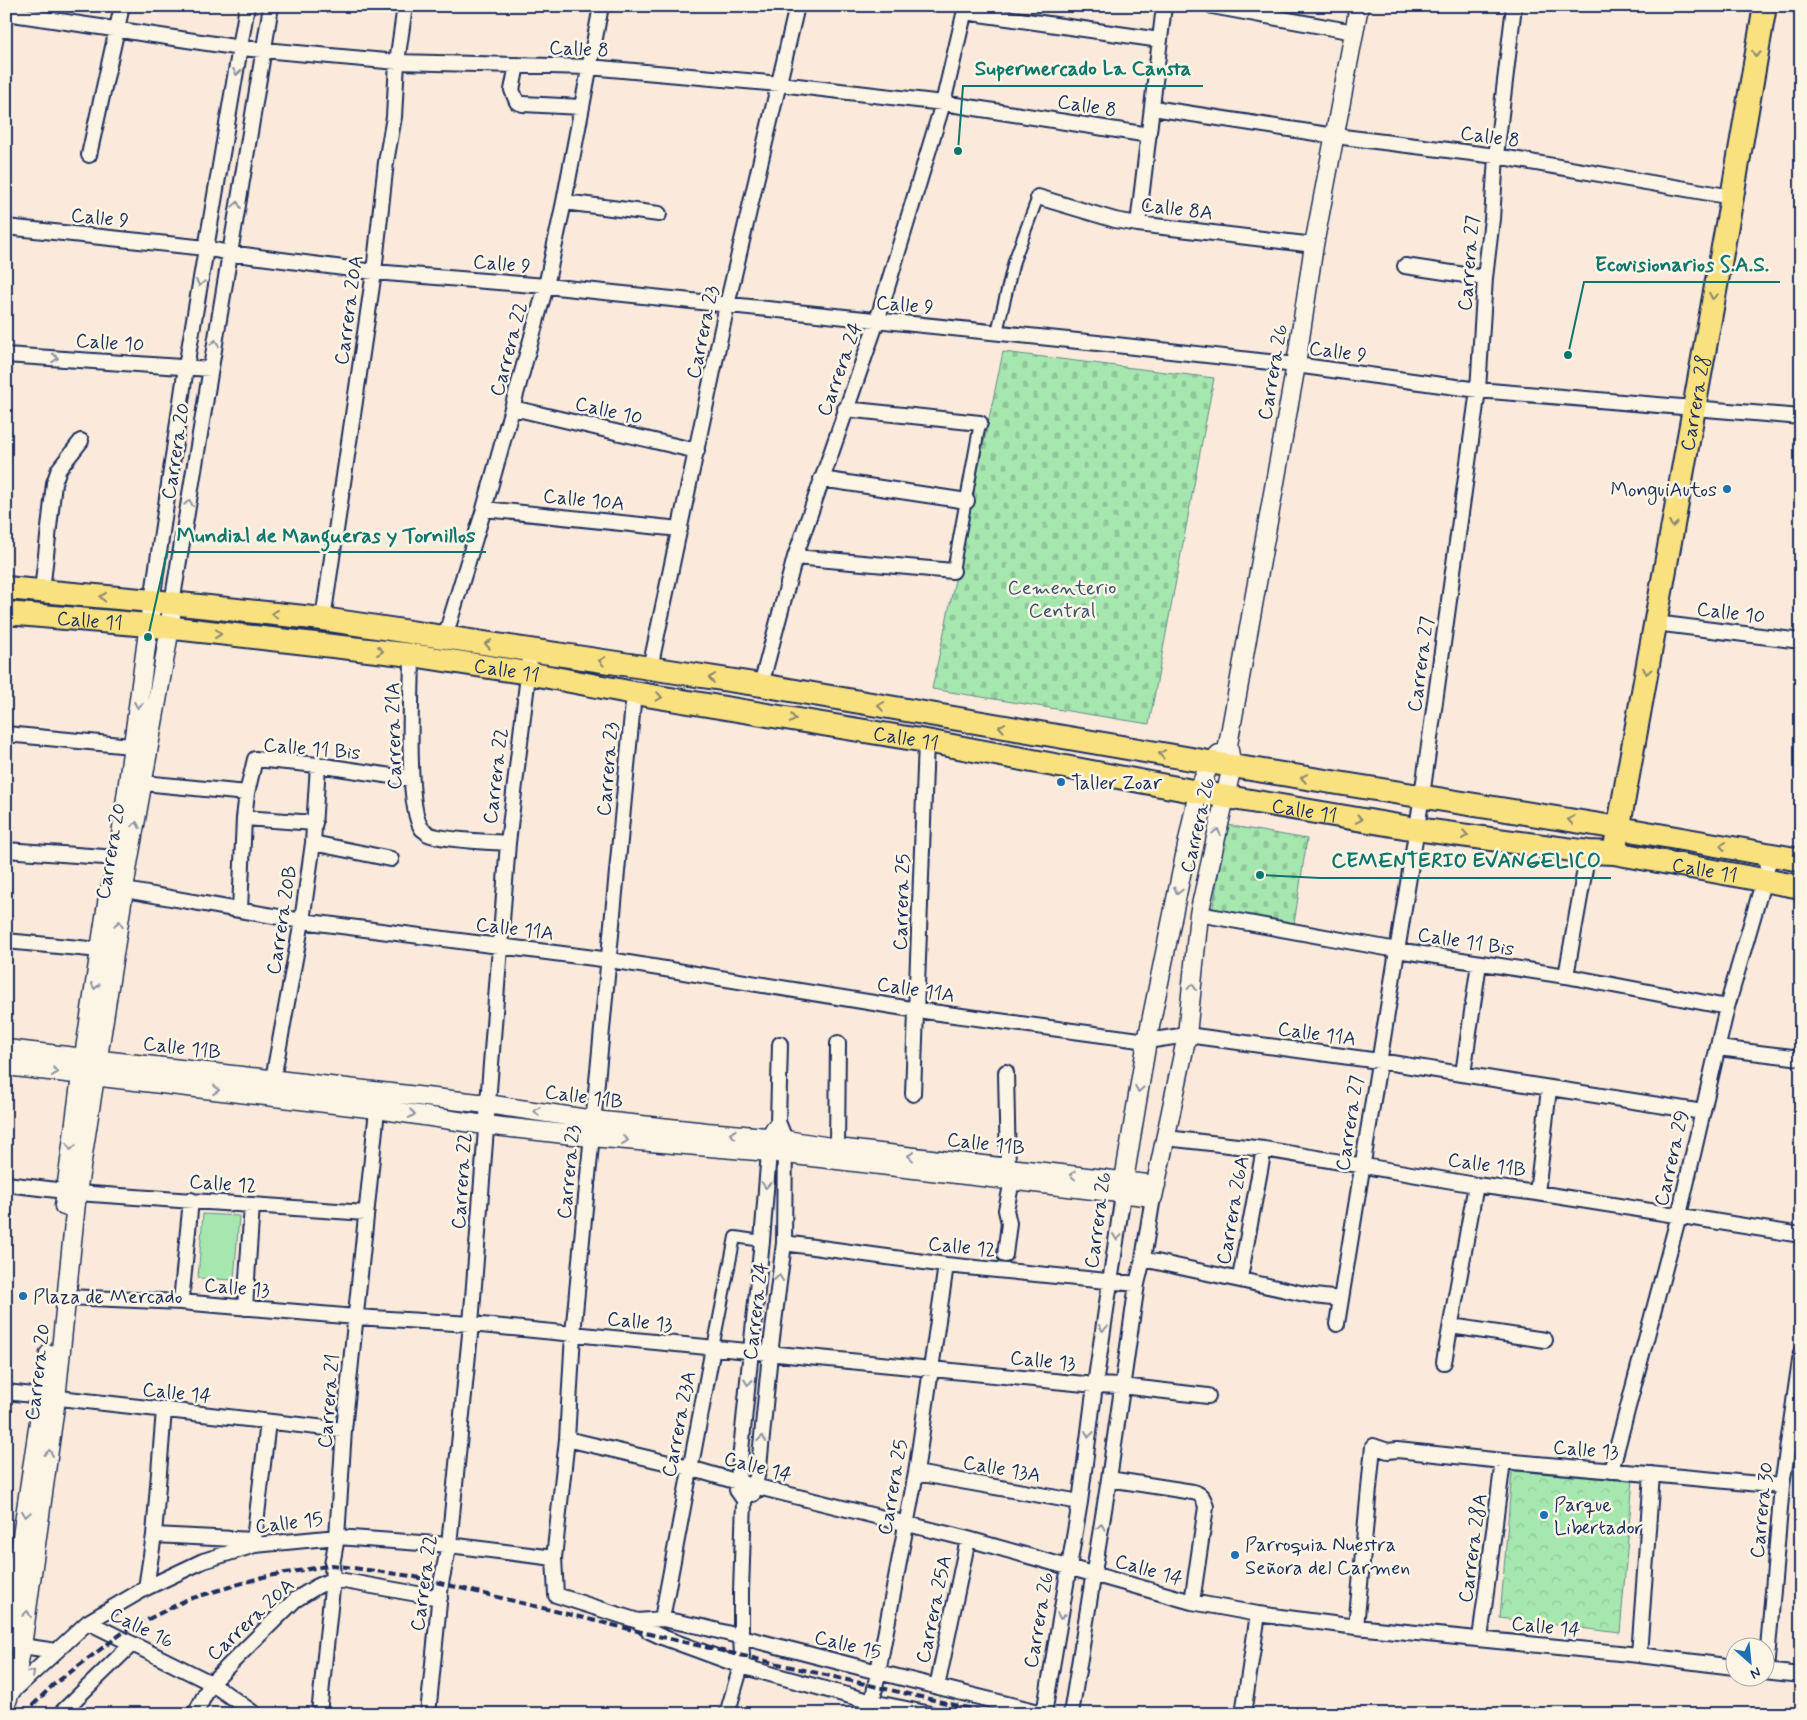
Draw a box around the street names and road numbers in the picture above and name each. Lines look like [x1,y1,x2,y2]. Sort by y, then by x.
street label: Calle 8 [548,34,609,65]
street label: Calle 8 [1055,88,1118,124]
street label: Calle 8 [1458,120,1521,155]
street label: Calle 8A [1139,192,1215,227]
street label: Calle 9 [69,202,130,235]
street label: Carrera 27 [1452,214,1487,312]
street label: Calle 9 [472,249,532,280]
street label: Carrera 20A [328,254,371,367]
street label: Carrera 23 [680,283,727,381]
street label: Calle 9 [875,290,935,321]
street label: Carrera 22 [484,299,535,400]
street label: Carrera 24 [811,319,870,420]
street label: Carrera 26 [1252,322,1295,422]
street label: Calle 10 [75,328,145,359]
street label: Calle 9 [1307,335,1369,370]
street label: Carrera 28 [1675,353,1718,454]
street label: Calle 10 [572,391,645,432]
street label: Carrera 20 [156,401,197,502]
street label: Calle 10A [542,483,626,518]
street label: Calle 10 [1695,596,1767,631]
street label: Calle 11 [56,605,124,638]
street label: Carrera 27 [1401,615,1442,714]
street label: Calle 11 [472,653,541,690]
street label: Carrera 21A [380,682,409,790]
street label: Calle 11 [871,720,941,758]
street label: Carrera 23 [591,721,626,817]
street label: Carrera 22 [477,727,516,826]
street label: Calle 11 Bis [262,732,362,767]
street label: Carrera 26 [1174,775,1223,876]
street label: Calle 11 [1269,793,1339,830]
street label: Carrera 20 [90,801,133,902]
street label: Calle 11 [1670,852,1739,890]
street label: Carrera 25 [887,853,918,951]
street label: Carrera 20B [261,864,304,977]
street label: Calle 11A [474,911,556,948]
street label: Calle 11 Bis [1416,922,1516,963]
street label: Calle 11A [875,971,957,1010]
street label: Calle 11A [1276,1016,1358,1053]
street label: Calle 11B [141,1030,222,1067]
street label: Carrera 27 [1330,1074,1371,1173]
street label: Calle 11B [543,1079,625,1116]
street label: Carrera 29 [1648,1108,1697,1209]
street label: Carrera 23 [551,1124,588,1221]
street label: Calle 11B [945,1126,1026,1163]
street label: Carrera 22 [446,1132,479,1230]
street label: Calle 11B [1446,1147,1528,1184]
street label: Carrera 26A [1211,1154,1256,1267]
street label: Calle 12 [188,1169,258,1200]
street label: Carrera 26 [1078,1170,1119,1270]
street label: Calle 12 [927,1231,997,1264]
street label: Carrera 24 [737,1261,776,1362]
street label: Calle 13 [203,1272,271,1305]
street label: Calle 13 [606,1306,674,1339]
street label: Carrera 20 [19,1322,58,1422]
street label: Calle 13 [1009,1345,1077,1378]
street label: Carrera 21 [312,1353,347,1450]
street label: Carrera 23A [656,1369,703,1480]
street label: Calle 14 [141,1376,213,1411]
street label: Calle 13 [1552,1434,1620,1467]
street label: Carrera 25 [872,1437,915,1537]
street label: Calle 14 [721,1445,795,1489]
street label: Calle 13A [961,1449,1043,1490]
street label: Carrera 30 [1744,1461,1781,1560]
street label: Carrera 28A [1452,1492,1495,1605]
street label: Calle 15 [254,1506,325,1541]
street label: Carrera 22 [404,1533,445,1633]
street label: Calle 14 [1111,1548,1186,1593]
street label: Carrera 25A [910,1553,959,1666]
street label: Carrera 26 [1018,1570,1061,1670]
street label: Carrera 20A [201,1572,301,1668]
street label: Calle 16 [105,1601,178,1655]
street label: Calle 14 [1510,1610,1582,1645]
street label: Calle 15 [811,1624,884,1667]

